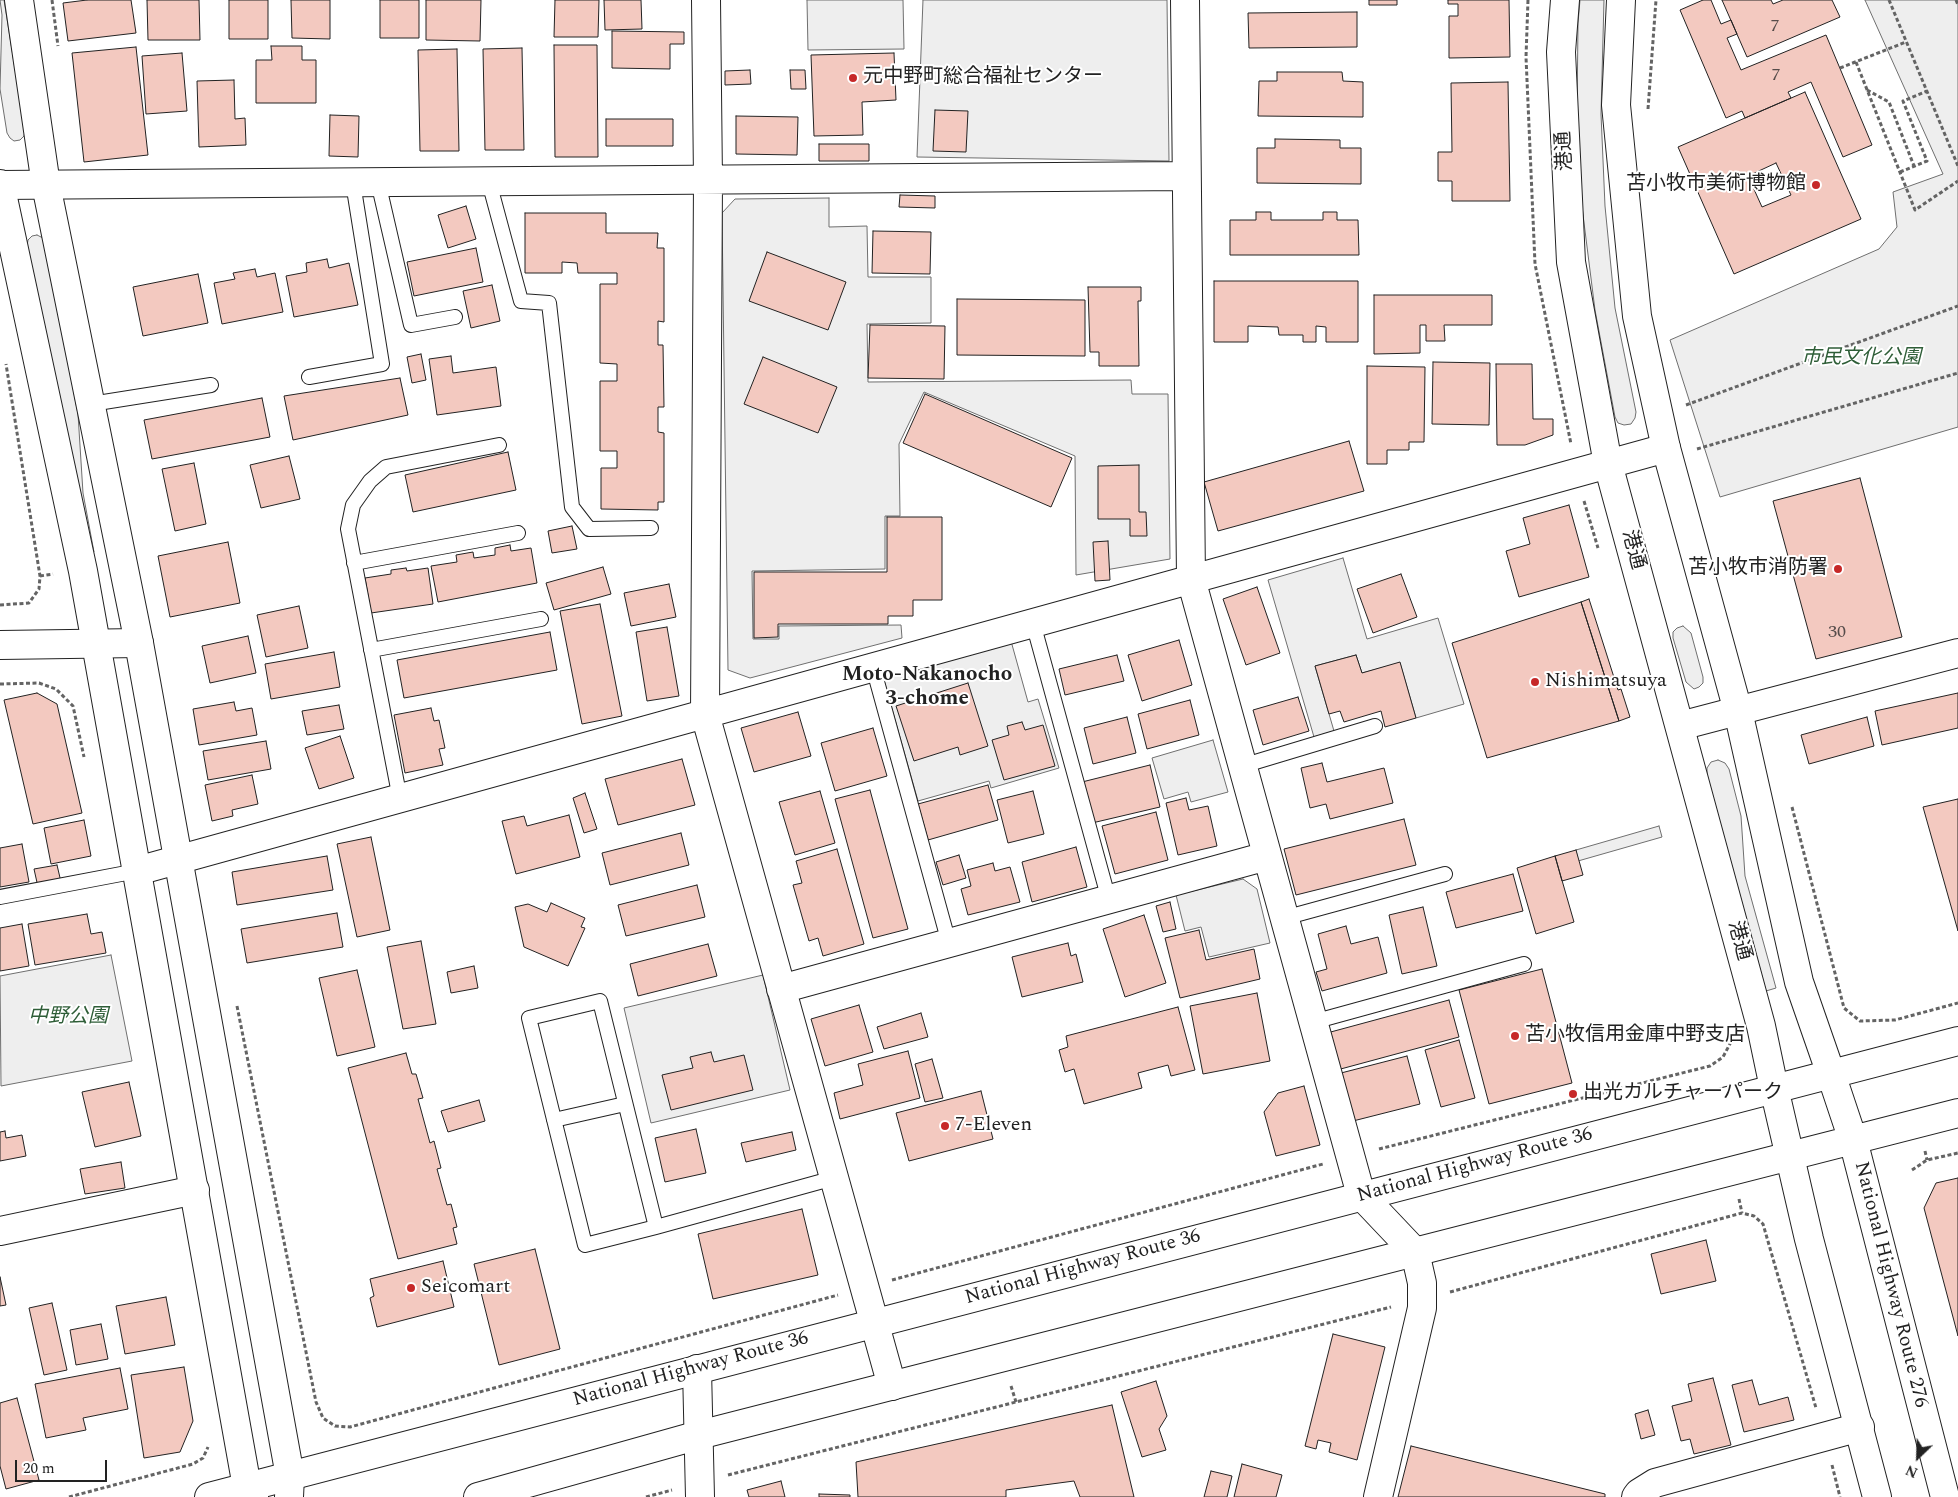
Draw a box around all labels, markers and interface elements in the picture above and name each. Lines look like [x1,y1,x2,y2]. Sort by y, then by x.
house number: 7 [1771,16,1779,38]
house number: 7 [1772,65,1780,87]
place label: 元中野町総合福祉センター [863,66,1103,90]
marker: 元中野町総合福祉センター [847,72,859,84]
street label: 港通 [1553,130,1579,172]
place label: 苫小牧市美術博物館 [1626,173,1806,197]
marker: 苫小牧市美術博物館 [1810,179,1822,191]
park label: 市民文化公園 [1801,347,1921,371]
street label: 港通 [1615,528,1649,572]
place label: 苫小牧市消防署 [1688,557,1828,581]
marker: 苫小牧市消防署 [1832,563,1844,575]
house number: 30 [1828,622,1846,644]
district label: Moto-Nakanocho 3-chome [842,663,1012,713]
place label: Nishimatsuya [1545,670,1667,694]
marker: Nishimatsuya [1529,676,1541,688]
street label: 港通 [1721,919,1755,963]
park label: 中野公園 [28,1006,108,1030]
place label: 苫小牧信用金庫中野支店 [1525,1024,1745,1048]
marker: 苫小牧信用金庫中野支店 [1509,1030,1521,1042]
place label: 出光カルチャーパーク [1583,1082,1783,1106]
marker: 出光カルチャーパーク [1567,1088,1579,1100]
place label: 7-Eleven [955,1114,1032,1138]
marker: 7-Eleven [939,1120,951,1132]
street label: National Highway Route 36 [1355,1123,1595,1209]
street label: National Highway Route 276 [1848,1159,1932,1411]
street label: National Highway Route 36 [963,1225,1203,1311]
place label: Seicomart [421,1276,510,1300]
marker: Seicomart [405,1282,417,1294]
street label: National Highway Route 36 [571,1327,811,1413]
north arrow [1893,1432,1943,1482]
scale bar [18,1450,110,1482]
text: 20 m [23,1457,55,1480]
text: N [1902,1459,1921,1483]

